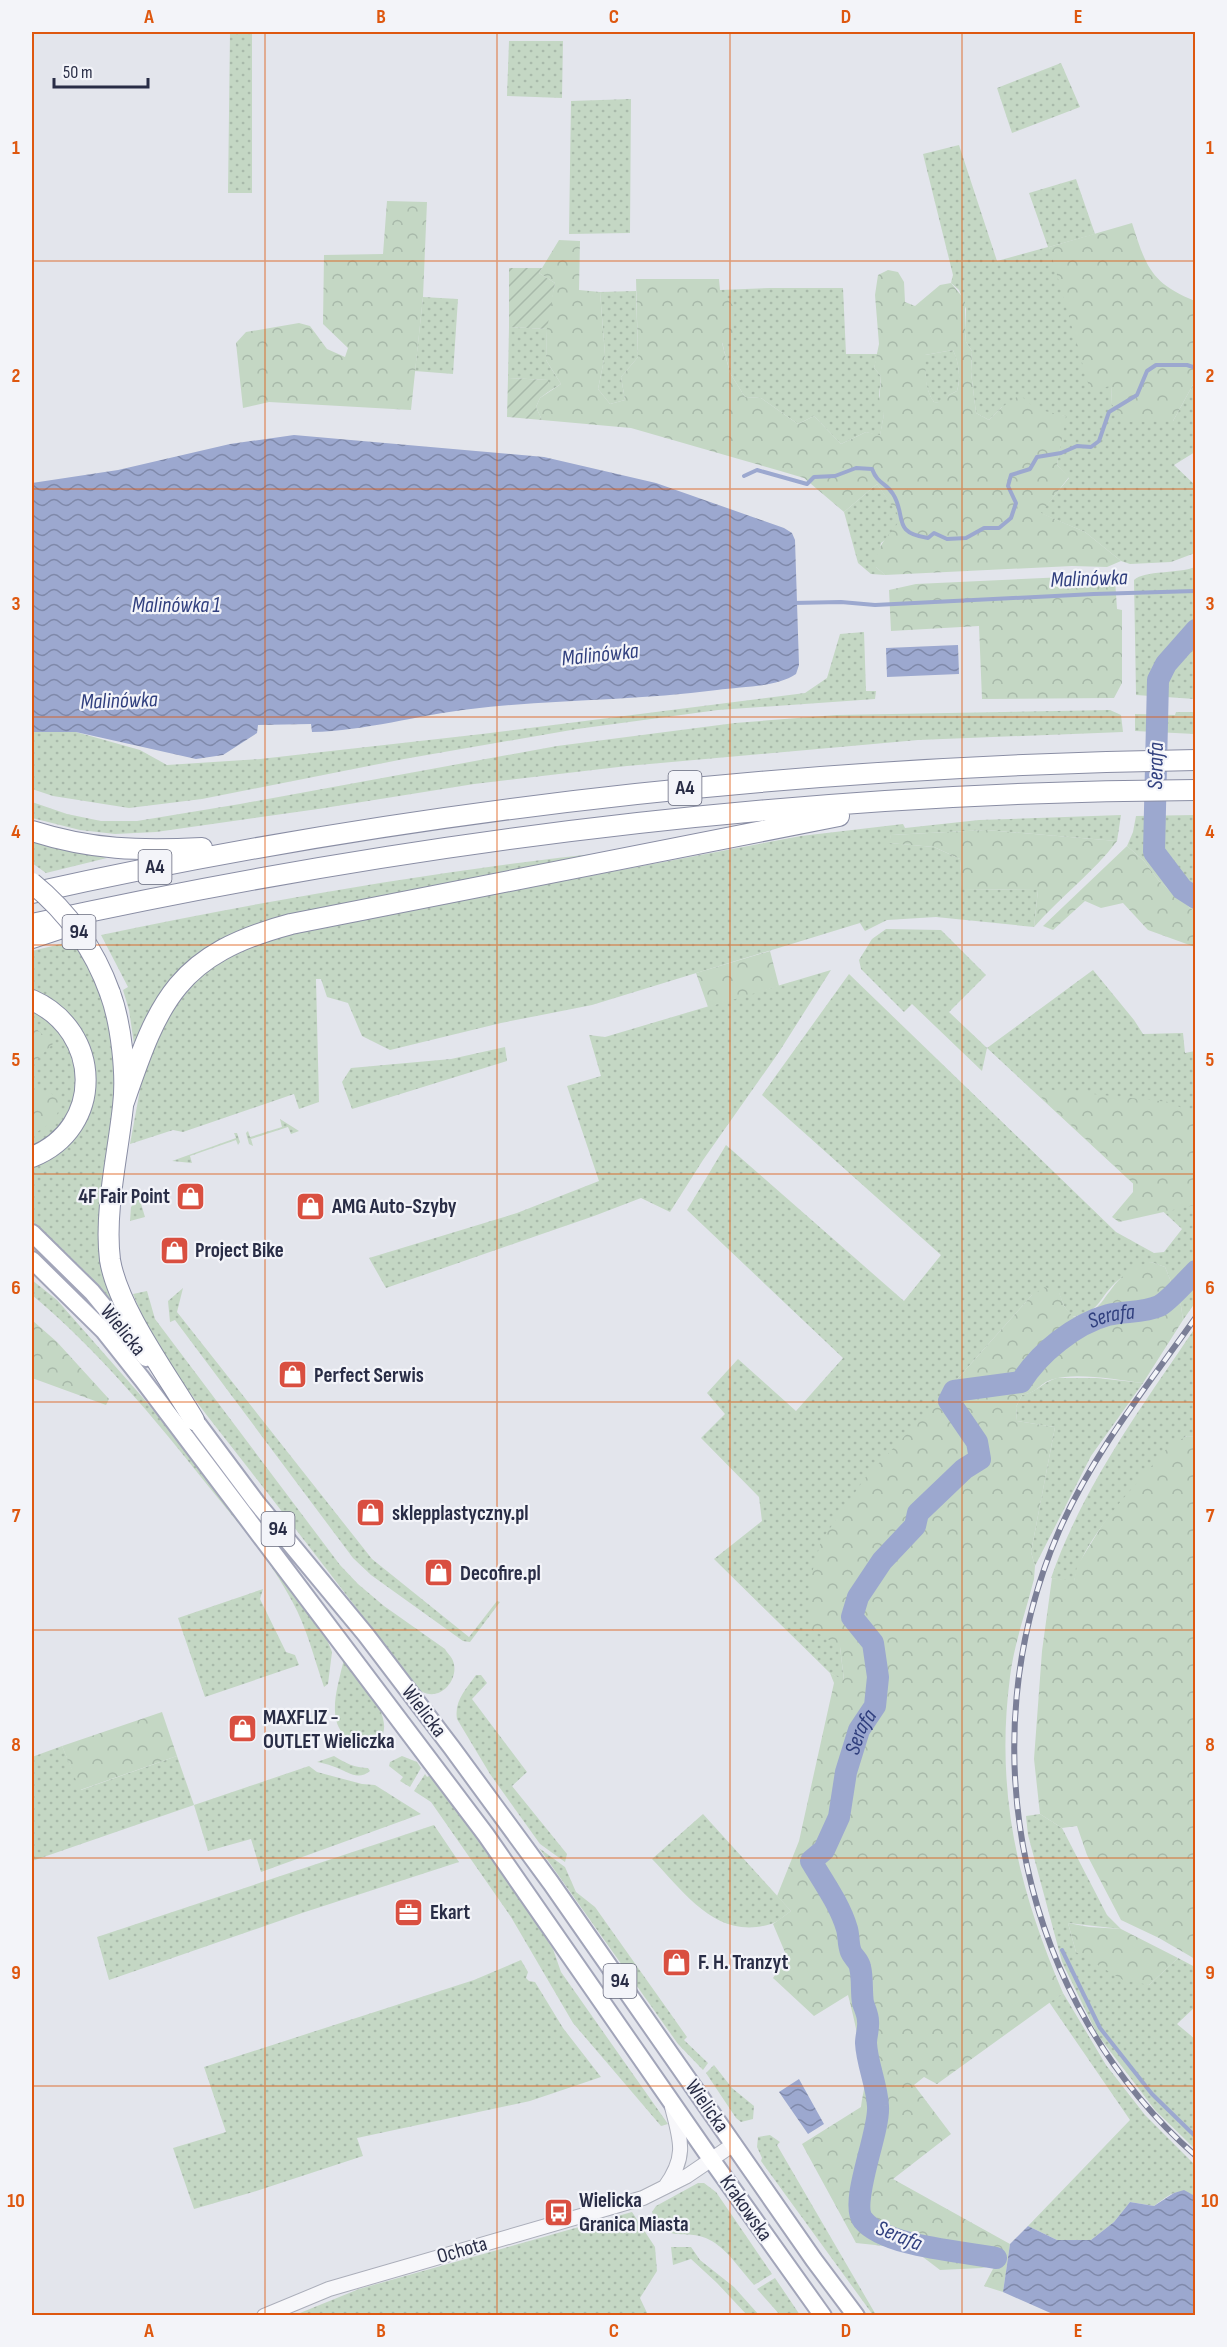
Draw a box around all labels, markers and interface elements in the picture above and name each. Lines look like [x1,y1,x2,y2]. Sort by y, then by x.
text: A [143,5,154,29]
text: B [376,5,386,29]
text: C [609,5,619,29]
text: D [841,5,851,29]
text: E [1074,5,1082,29]
scale bar [54,51,148,89]
text: 50 m [63,62,93,83]
text: 1 [12,136,20,160]
text: 1 [1206,136,1214,160]
text: 2 [12,364,20,388]
text: 2 [1206,364,1214,388]
water label: Malinówka [1050,564,1128,594]
text: 3 [12,592,21,616]
water label: Malinówka 1 [132,592,220,619]
text: 3 [1206,592,1215,616]
water label: Malinówka [560,638,640,672]
water label: Malinówka [80,686,158,716]
water label: Serafa [1142,742,1170,790]
road number: A4 [668,771,702,805]
text: 4 [11,820,21,844]
text: 4 [1205,820,1215,844]
road number: A4 [138,850,172,884]
road number: 94 [62,915,96,949]
text: 5 [12,1048,21,1072]
text: 5 [1206,1048,1215,1072]
shop icon: 4F Fair Point [175,1180,207,1212]
place label: 4F Fair Point [78,1184,170,1209]
shop icon: AMG Auto-Szyby [295,1190,327,1222]
place label: AMG Auto-Szyby [331,1194,457,1219]
shop icon: Project Bike [158,1234,190,1266]
place label: Project Bike [195,1238,284,1263]
text: 6 [11,1276,21,1300]
text: 6 [1205,1276,1215,1300]
water label: Serafa [1083,1298,1136,1335]
street label: Wielicka [95,1299,151,1361]
shop icon: Perfect Serwis [277,1359,309,1391]
place label: Perfect Serwis [314,1363,424,1388]
shop icon: sklepplastyczny.pl [355,1497,387,1529]
place label: sklepplastyczny.pl [392,1501,529,1526]
text: 7 [12,1504,21,1528]
text: 7 [1206,1504,1215,1528]
road number: 94 [262,1512,294,1546]
shop icon: Decofire.pl [423,1557,455,1589]
place label: Decofire.pl [460,1561,541,1586]
street label: Wielicka [396,1680,452,1742]
water label: Serafa [839,1704,883,1758]
place label: MAXFLIZ - OUTLET Wieliczka [263,1705,395,1754]
shop icon: MAXFLIZ - OUTLET Wieliczka [226,1713,258,1745]
text: 8 [11,1733,21,1757]
text: 8 [1205,1733,1215,1757]
office icon: Ekart [393,1896,425,1928]
place label: Ekart [430,1900,470,1925]
shop icon: F. H. Tranzyt [661,1946,693,1978]
place label: F. H. Tranzyt [698,1950,788,1975]
text: 9 [11,1961,21,1985]
text: 9 [1205,1961,1215,1985]
road number: 94 [604,1964,636,1998]
street label: Wielicka [680,2075,734,2137]
street label: Krakowska [714,2170,778,2246]
place label: Wielicka Granica Miasta [579,2188,689,2237]
text: 10 [7,2189,25,2213]
text: 10 [1201,2189,1219,2213]
bus stop icon: Wielicka Granica Miasta [542,2196,574,2228]
water label: Serafa [872,2215,926,2257]
street label: Ochota [434,2231,490,2269]
text: A [143,2319,154,2343]
text: B [376,2319,386,2343]
text: C [609,2319,619,2343]
text: D [841,2319,851,2343]
text: E [1074,2319,1082,2343]

